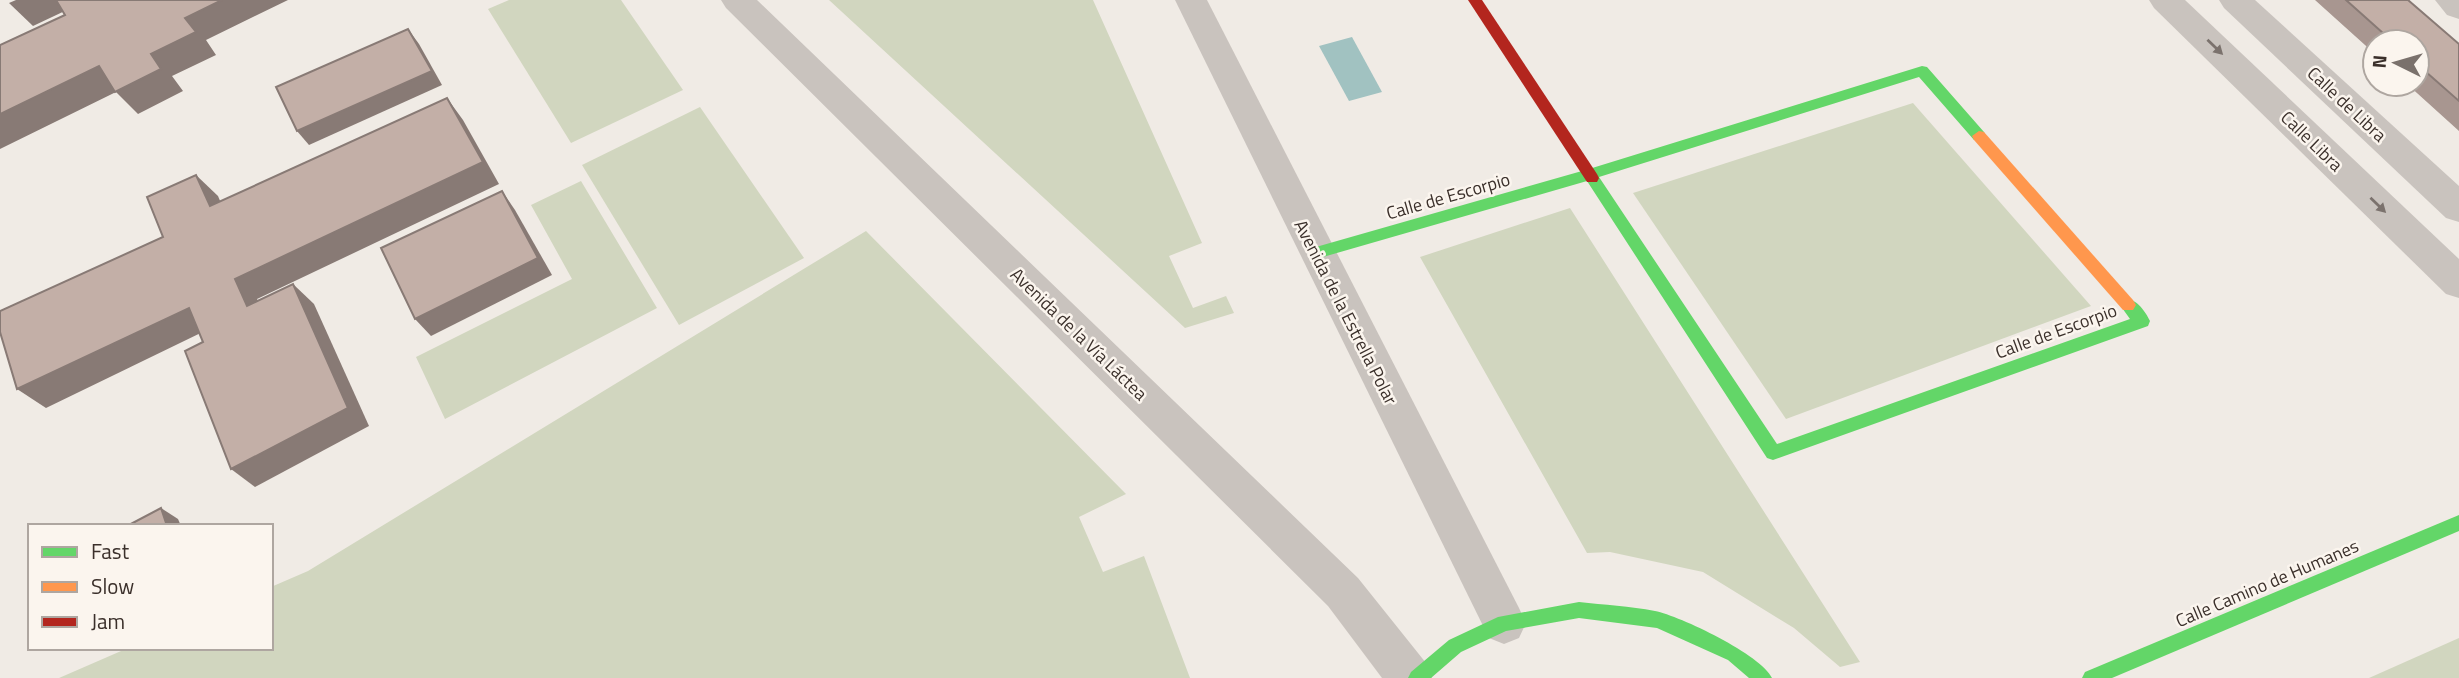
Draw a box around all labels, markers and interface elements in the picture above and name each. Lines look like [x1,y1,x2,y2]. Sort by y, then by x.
north arrow [2361,28,2431,98]
one-way arrow [2206,39,2223,56]
text: N [2364,54,2394,69]
street label: Calle de Libra [2301,60,2393,148]
street label: Calle Libra [2275,104,2349,178]
street label: Calle de Escorpio [1383,165,1513,227]
one-way arrow [2370,197,2387,214]
street label: Avenida de la Estrella Polar [1288,215,1404,409]
street label: Avenida de la Vía Láctea [1004,261,1154,407]
street label: Calle de Escorpio [1991,297,2121,365]
legend [28,524,273,650]
street label: Calle Camino de Humanes [2171,532,2363,634]
text: Fast [91,535,130,567]
text: Slow [91,570,134,602]
text: Jam [91,605,125,637]

